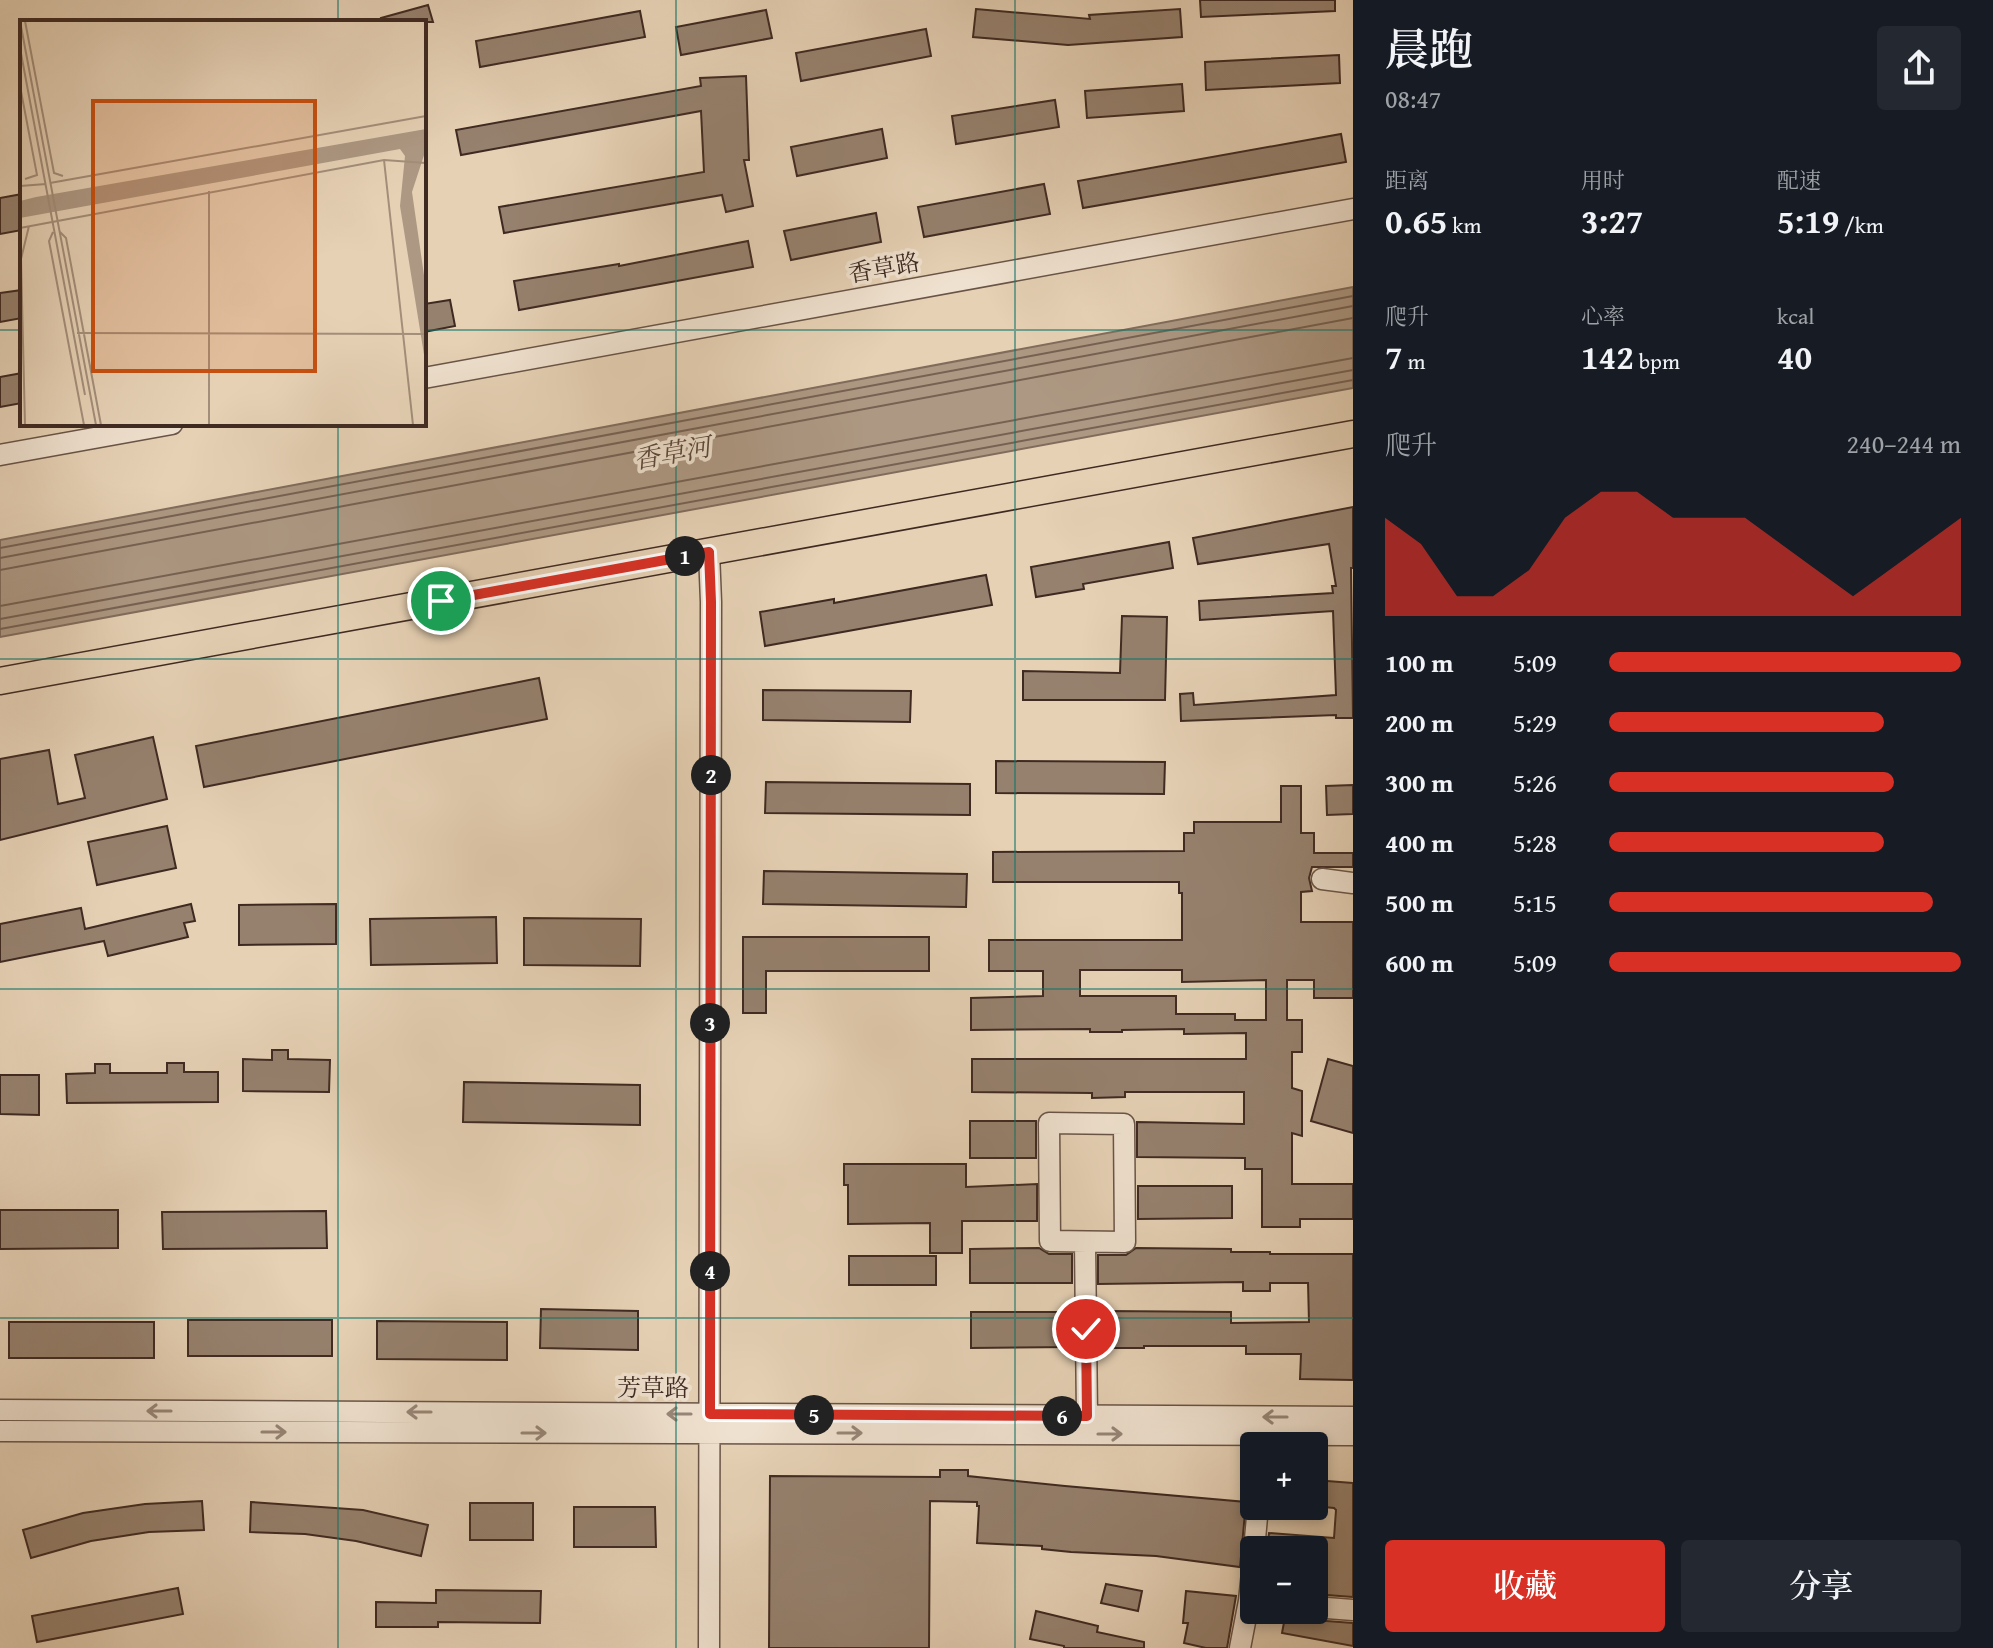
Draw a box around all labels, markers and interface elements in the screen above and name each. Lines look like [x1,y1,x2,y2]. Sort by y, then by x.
text: 晨跑 [1385,17,1473,81]
inset map [20,20,426,426]
button: share [1877,26,1961,110]
text: 08:47 [1385,79,1441,118]
text: 距离 [1385,164,1429,196]
text: 用时 [1581,164,1625,196]
text: 配速 [1777,164,1821,196]
text: 0.65 [1385,196,1447,245]
text: 3:27 [1581,196,1643,245]
text: 5:19 [1777,196,1839,245]
text: km [1447,209,1481,241]
text: /km [1839,209,1884,241]
street label: 香草路 [845,244,922,291]
text: 爬升 [1385,300,1429,332]
text: 心率 [1581,300,1625,332]
text: kcal [1777,300,1815,332]
text: 7 [1385,332,1403,381]
text: 142 [1581,332,1634,381]
text: 40 [1777,332,1812,381]
text: m [1403,345,1425,377]
text: bpm [1634,345,1680,377]
text: 240–244 m [1847,424,1961,463]
text: 爬升 [1385,425,1437,464]
water label: 香草河 [630,426,718,478]
pin: 1 [665,536,705,576]
text: 1 [679,540,691,572]
pin [407,567,475,635]
icon: arrive [419,579,463,623]
text: 100 m [1385,643,1453,682]
text: 5:09 [1513,643,1557,682]
text: 200 m [1385,703,1453,742]
text: 5:29 [1513,703,1557,742]
pin: 2 [691,755,731,795]
text: 2 [705,759,717,791]
text: 300 m [1385,763,1453,802]
text: 5:26 [1513,763,1557,802]
text: 400 m [1385,823,1453,862]
text: 5:28 [1513,823,1557,862]
text: 500 m [1385,883,1453,922]
text: 5:15 [1513,883,1557,922]
text: 600 m [1385,943,1453,982]
text: 5:09 [1513,943,1557,982]
pin: 3 [690,1003,730,1043]
text: 3 [704,1007,716,1039]
pin: 4 [690,1251,730,1291]
text: 4 [704,1255,716,1287]
pin [1052,1295,1120,1363]
icon: check [1064,1307,1108,1351]
street label: 芳草路 [617,1370,689,1405]
pin: 5 [794,1395,834,1435]
pin: 6 [1042,1396,1082,1436]
text: 5 [808,1399,820,1431]
text: 6 [1056,1400,1068,1432]
one-way arrow [146,1403,173,1419]
one-way arrow [406,1405,433,1420]
one-way arrow [666,1406,693,1422]
one-way arrow [1262,1409,1289,1425]
one-way arrow [260,1424,287,1440]
one-way arrow [520,1425,547,1441]
one-way arrow [836,1425,863,1441]
one-way arrow [1096,1426,1123,1442]
map controls [1240,1432,1328,1624]
button: + [1240,1432,1328,1520]
button: − [1240,1536,1328,1624]
button: 收藏 [1385,1540,1665,1632]
button: 分享 [1681,1540,1961,1632]

